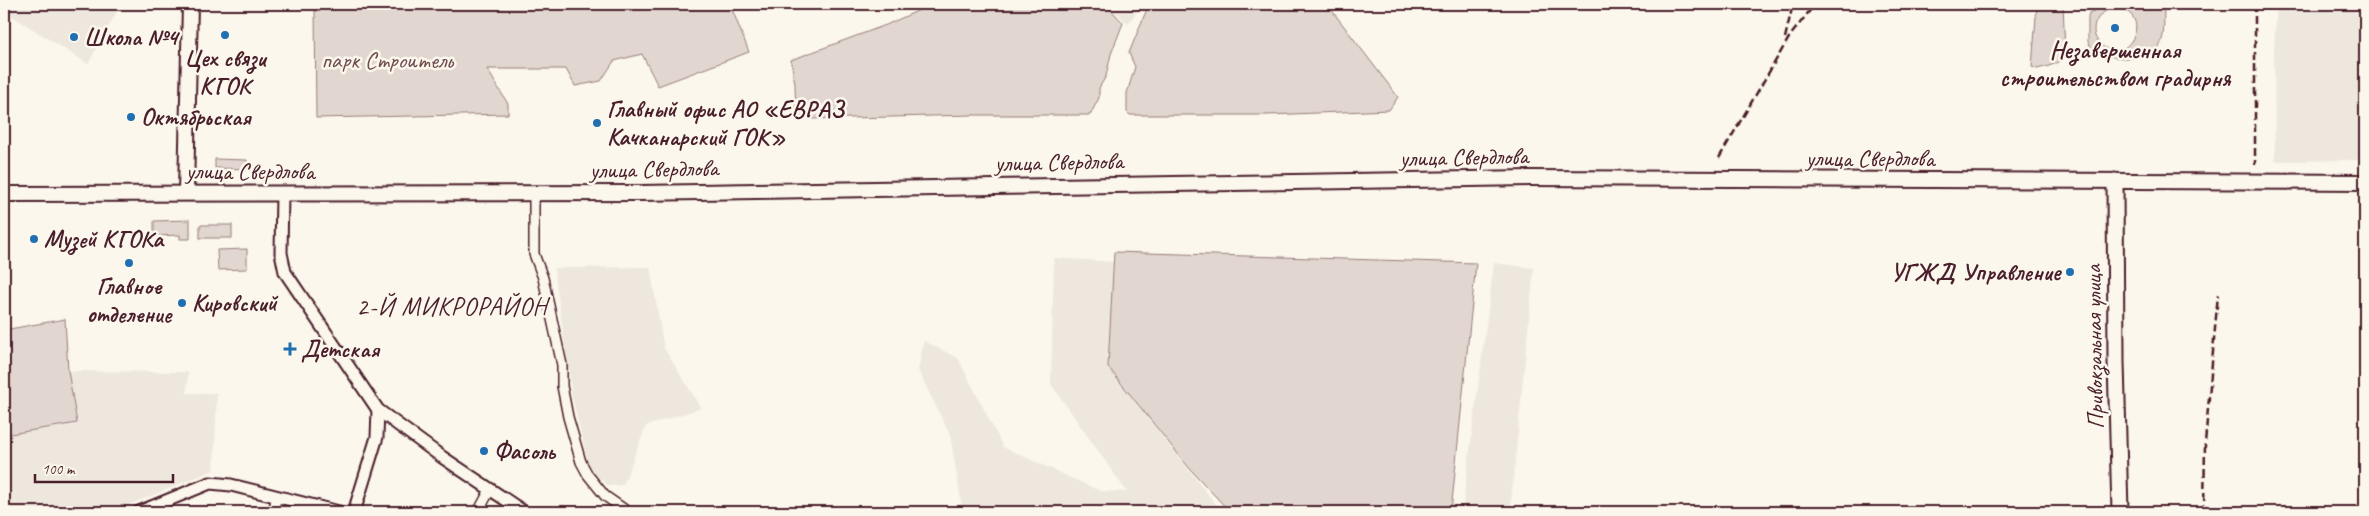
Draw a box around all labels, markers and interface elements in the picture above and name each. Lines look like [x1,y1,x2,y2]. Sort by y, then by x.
place label: Школа №4 [84,22,181,52]
marker: Незавершенная строительством градирня [2109,22,2121,34]
marker: Цех связи КГОК [219,29,231,41]
marker: Школа №4 [68,31,80,43]
place label: Незавершенная строительством градирня [2000,35,2231,93]
place label: Цех связи КГОК [184,43,268,101]
park label: парк Строитель [321,45,454,75]
place label: Главный офис АО «ЕВРАЗ Качканарский ГОК» [607,94,846,152]
place label: Октябрьская [141,102,252,132]
marker: Октябрьская [125,111,137,123]
marker: Главный офис АО «ЕВРАЗ Качканарский ГОК» [591,117,603,129]
street label: улица Свердлова [1397,141,1531,173]
street label: улица Свердлова [1804,143,1936,173]
street label: улица Свердлова [992,146,1126,178]
street label: улица Свердлова [587,153,721,185]
street label: улица Свердлова [184,156,316,186]
place label: Музей КГОКа [44,224,165,255]
marker: Музей КГОКа [28,233,40,245]
marker: Главное отделение [123,257,135,269]
place label: УГЖД Управление [1890,257,2062,287]
street label: Привокзальная улица [2078,263,2111,429]
marker: УГЖД Управление [2064,266,2076,278]
place label: Главное отделение [87,271,173,329]
place label: Кировский [192,288,279,318]
district label: 2-Й МИКРОРАЙОН [356,291,551,323]
marker: Кировский [176,297,188,309]
place label: Детская [301,334,381,364]
marker: Детская [283,342,297,356]
place label: Фасоль [494,436,557,466]
marker: Фасоль [478,445,490,457]
scale bar [35,451,172,483]
text: 100 m [42,460,76,479]

